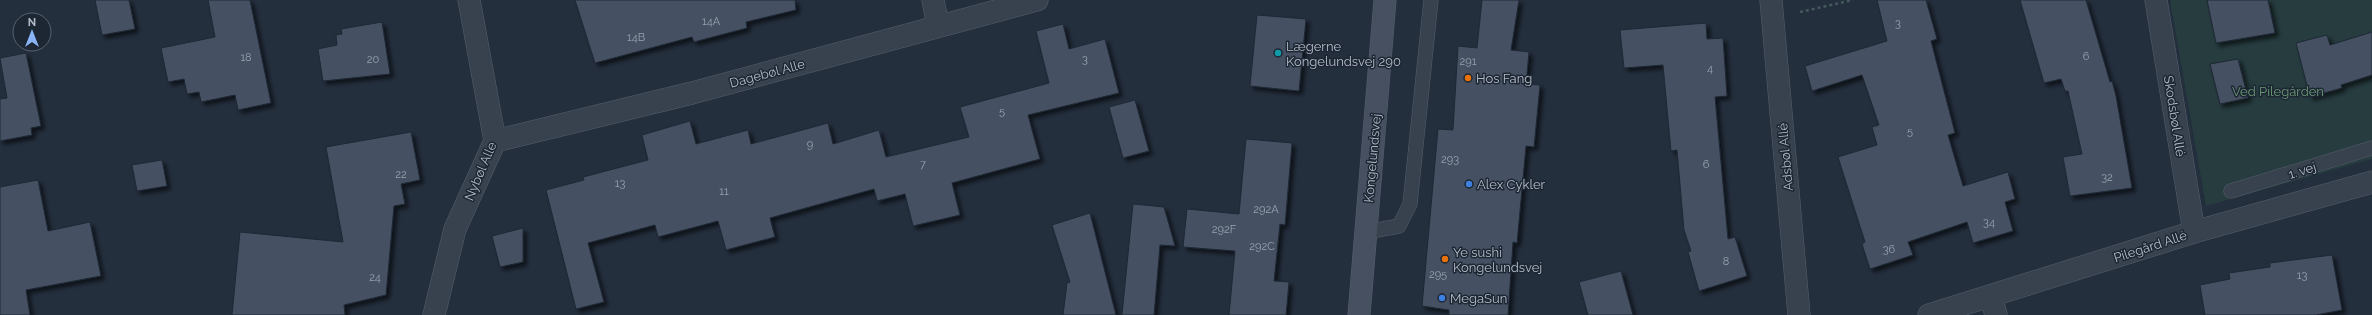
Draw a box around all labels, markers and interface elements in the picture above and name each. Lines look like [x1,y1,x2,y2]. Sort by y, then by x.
north arrow [12,12,52,52]
house number: 14A [702,15,721,28]
text: N [28,16,36,29]
house number: 3 [1895,17,1901,30]
house number: 14B [627,31,645,44]
place label: Lægerne Kongelundsvej 290 [1286,39,1401,69]
marker: Lægerne Kongelundsvej 290 [1273,48,1283,58]
house number: 6 [2083,50,2090,63]
house number: 18 [240,51,252,64]
house number: 20 [367,53,379,66]
house number: 3 [1082,53,1088,66]
house number: 291 [1460,55,1477,68]
street label: Dagebøl Alle [728,56,807,91]
house number: 4 [1707,62,1713,75]
place label: Hos Fang [1476,71,1532,86]
marker: Hos Fang [1463,73,1473,83]
street label: Skodsbøl Allé [2161,74,2188,158]
park label: Ved Pilegården [2232,84,2324,99]
house number: 5 [999,105,1005,118]
street label: Kongelundsvej [1361,113,1384,203]
street label: Adsbøl Allé [1775,122,1796,192]
house number: 5 [1907,125,1913,138]
house number: 9 [807,138,813,151]
street label: Nybøl Alle [461,139,500,203]
house number: 293 [1441,153,1459,166]
house number: 7 [920,158,926,171]
house number: 6 [1703,158,1710,171]
street label: 1. vej [2286,159,2318,182]
house number: 22 [395,168,407,181]
house number: 32 [2101,171,2113,184]
house number: 13 [615,177,625,190]
place label: Alex Cykler [1477,177,1546,192]
marker: Alex Cykler [1464,179,1474,189]
house number: 11 [719,185,729,198]
house number: 292A [1253,203,1279,216]
house number: 34 [1983,216,1995,229]
house number: 292F [1212,223,1237,236]
street label: Pilegård Allé [2112,227,2189,265]
house number: 292C [1249,240,1275,253]
house number: 36 [1883,243,1896,256]
place label: Ye sushi Kongelundsvej [1453,245,1542,275]
marker: Ye sushi Kongelundsvej [1440,254,1450,264]
house number: 8 [1723,255,1729,268]
house number: 295 [1429,268,1447,281]
house number: 13 [2297,269,2307,282]
house number: 24 [369,271,381,284]
place label: MegaSun [1450,291,1507,306]
marker: MegaSun [1437,293,1447,303]

